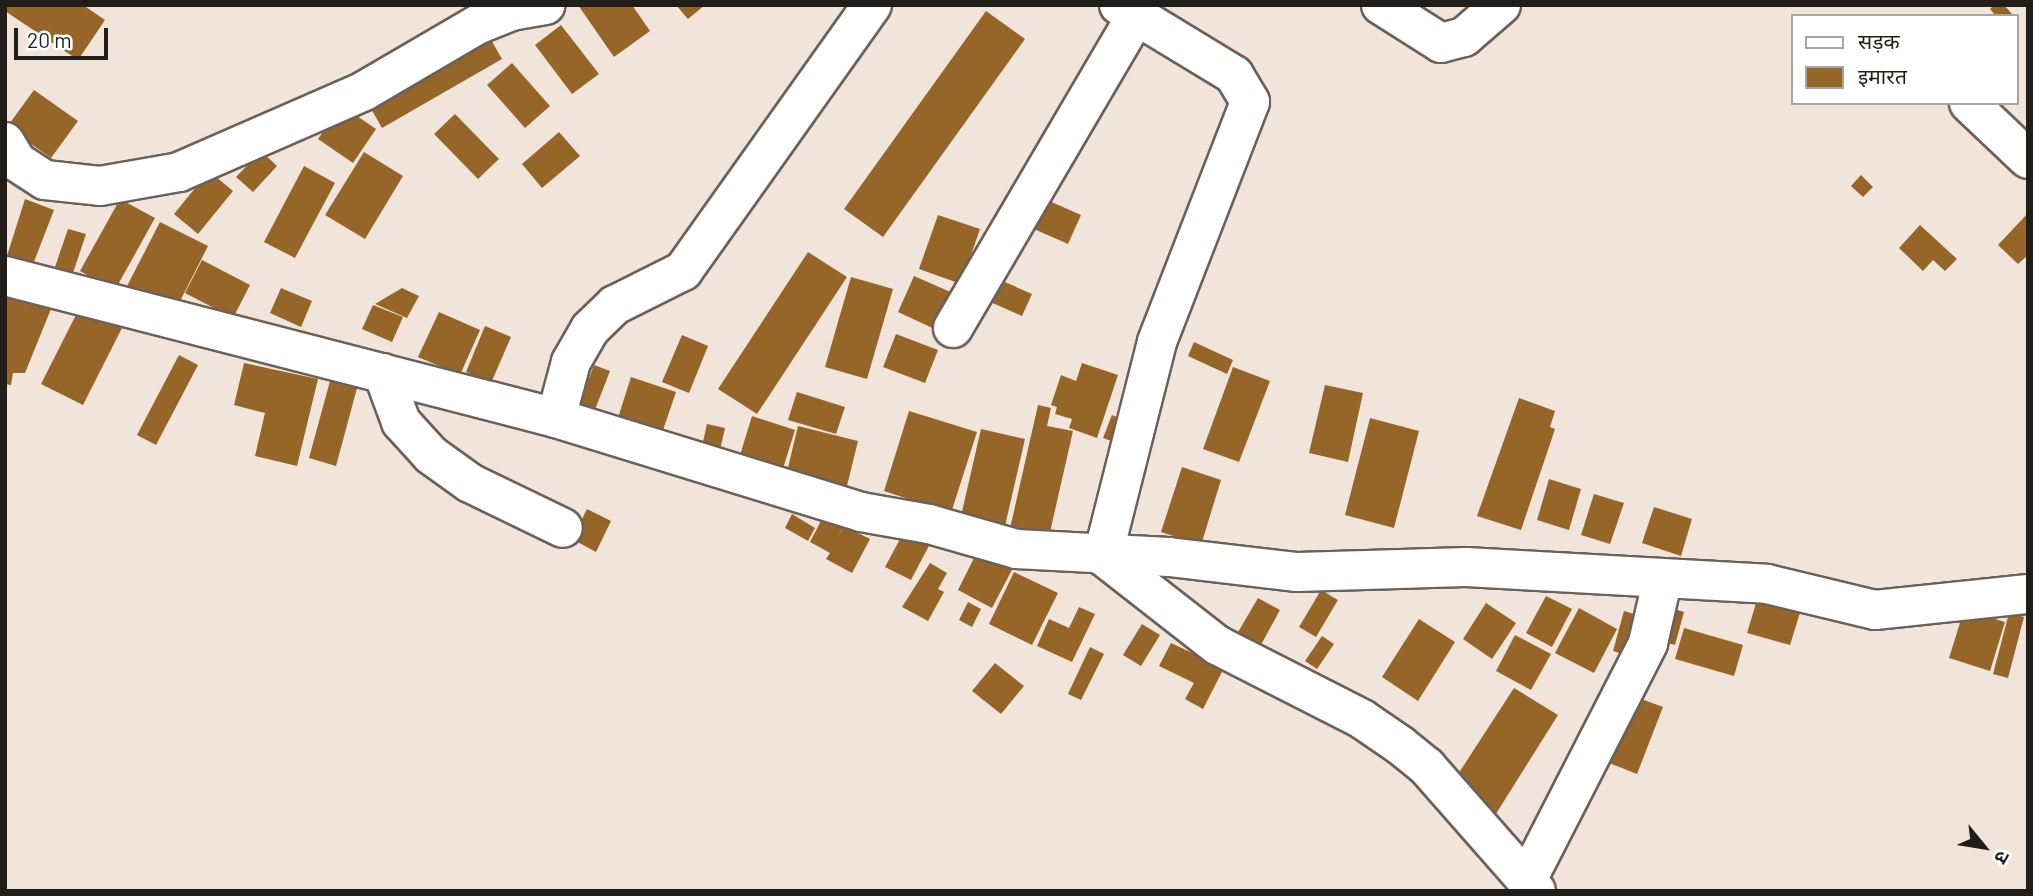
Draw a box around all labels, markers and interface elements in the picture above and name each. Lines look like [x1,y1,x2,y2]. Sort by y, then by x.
scale bar [18,14,112,58]
legend [1792,14,2019,105]
text: 20 m [27,27,72,52]
text: सड़क [1858,28,1900,53]
text: इमारत [1858,63,1907,88]
north arrow [1949,812,2019,882]
text: उ [1990,847,2015,868]

